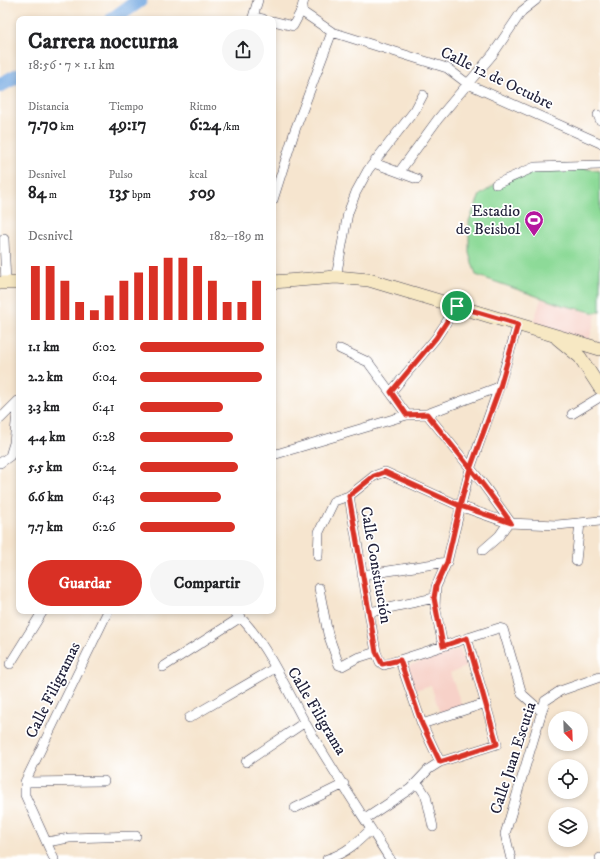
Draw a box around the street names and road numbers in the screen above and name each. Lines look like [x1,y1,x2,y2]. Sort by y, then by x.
street label: Calle 12 de Octubre [437,42,557,114]
street label: Calle Constitución [356,505,396,626]
street label: Calle Filigramas [21,639,85,741]
street label: Calle Filigrama [283,663,351,759]
street label: Calle Juan Escutia [485,699,541,817]

